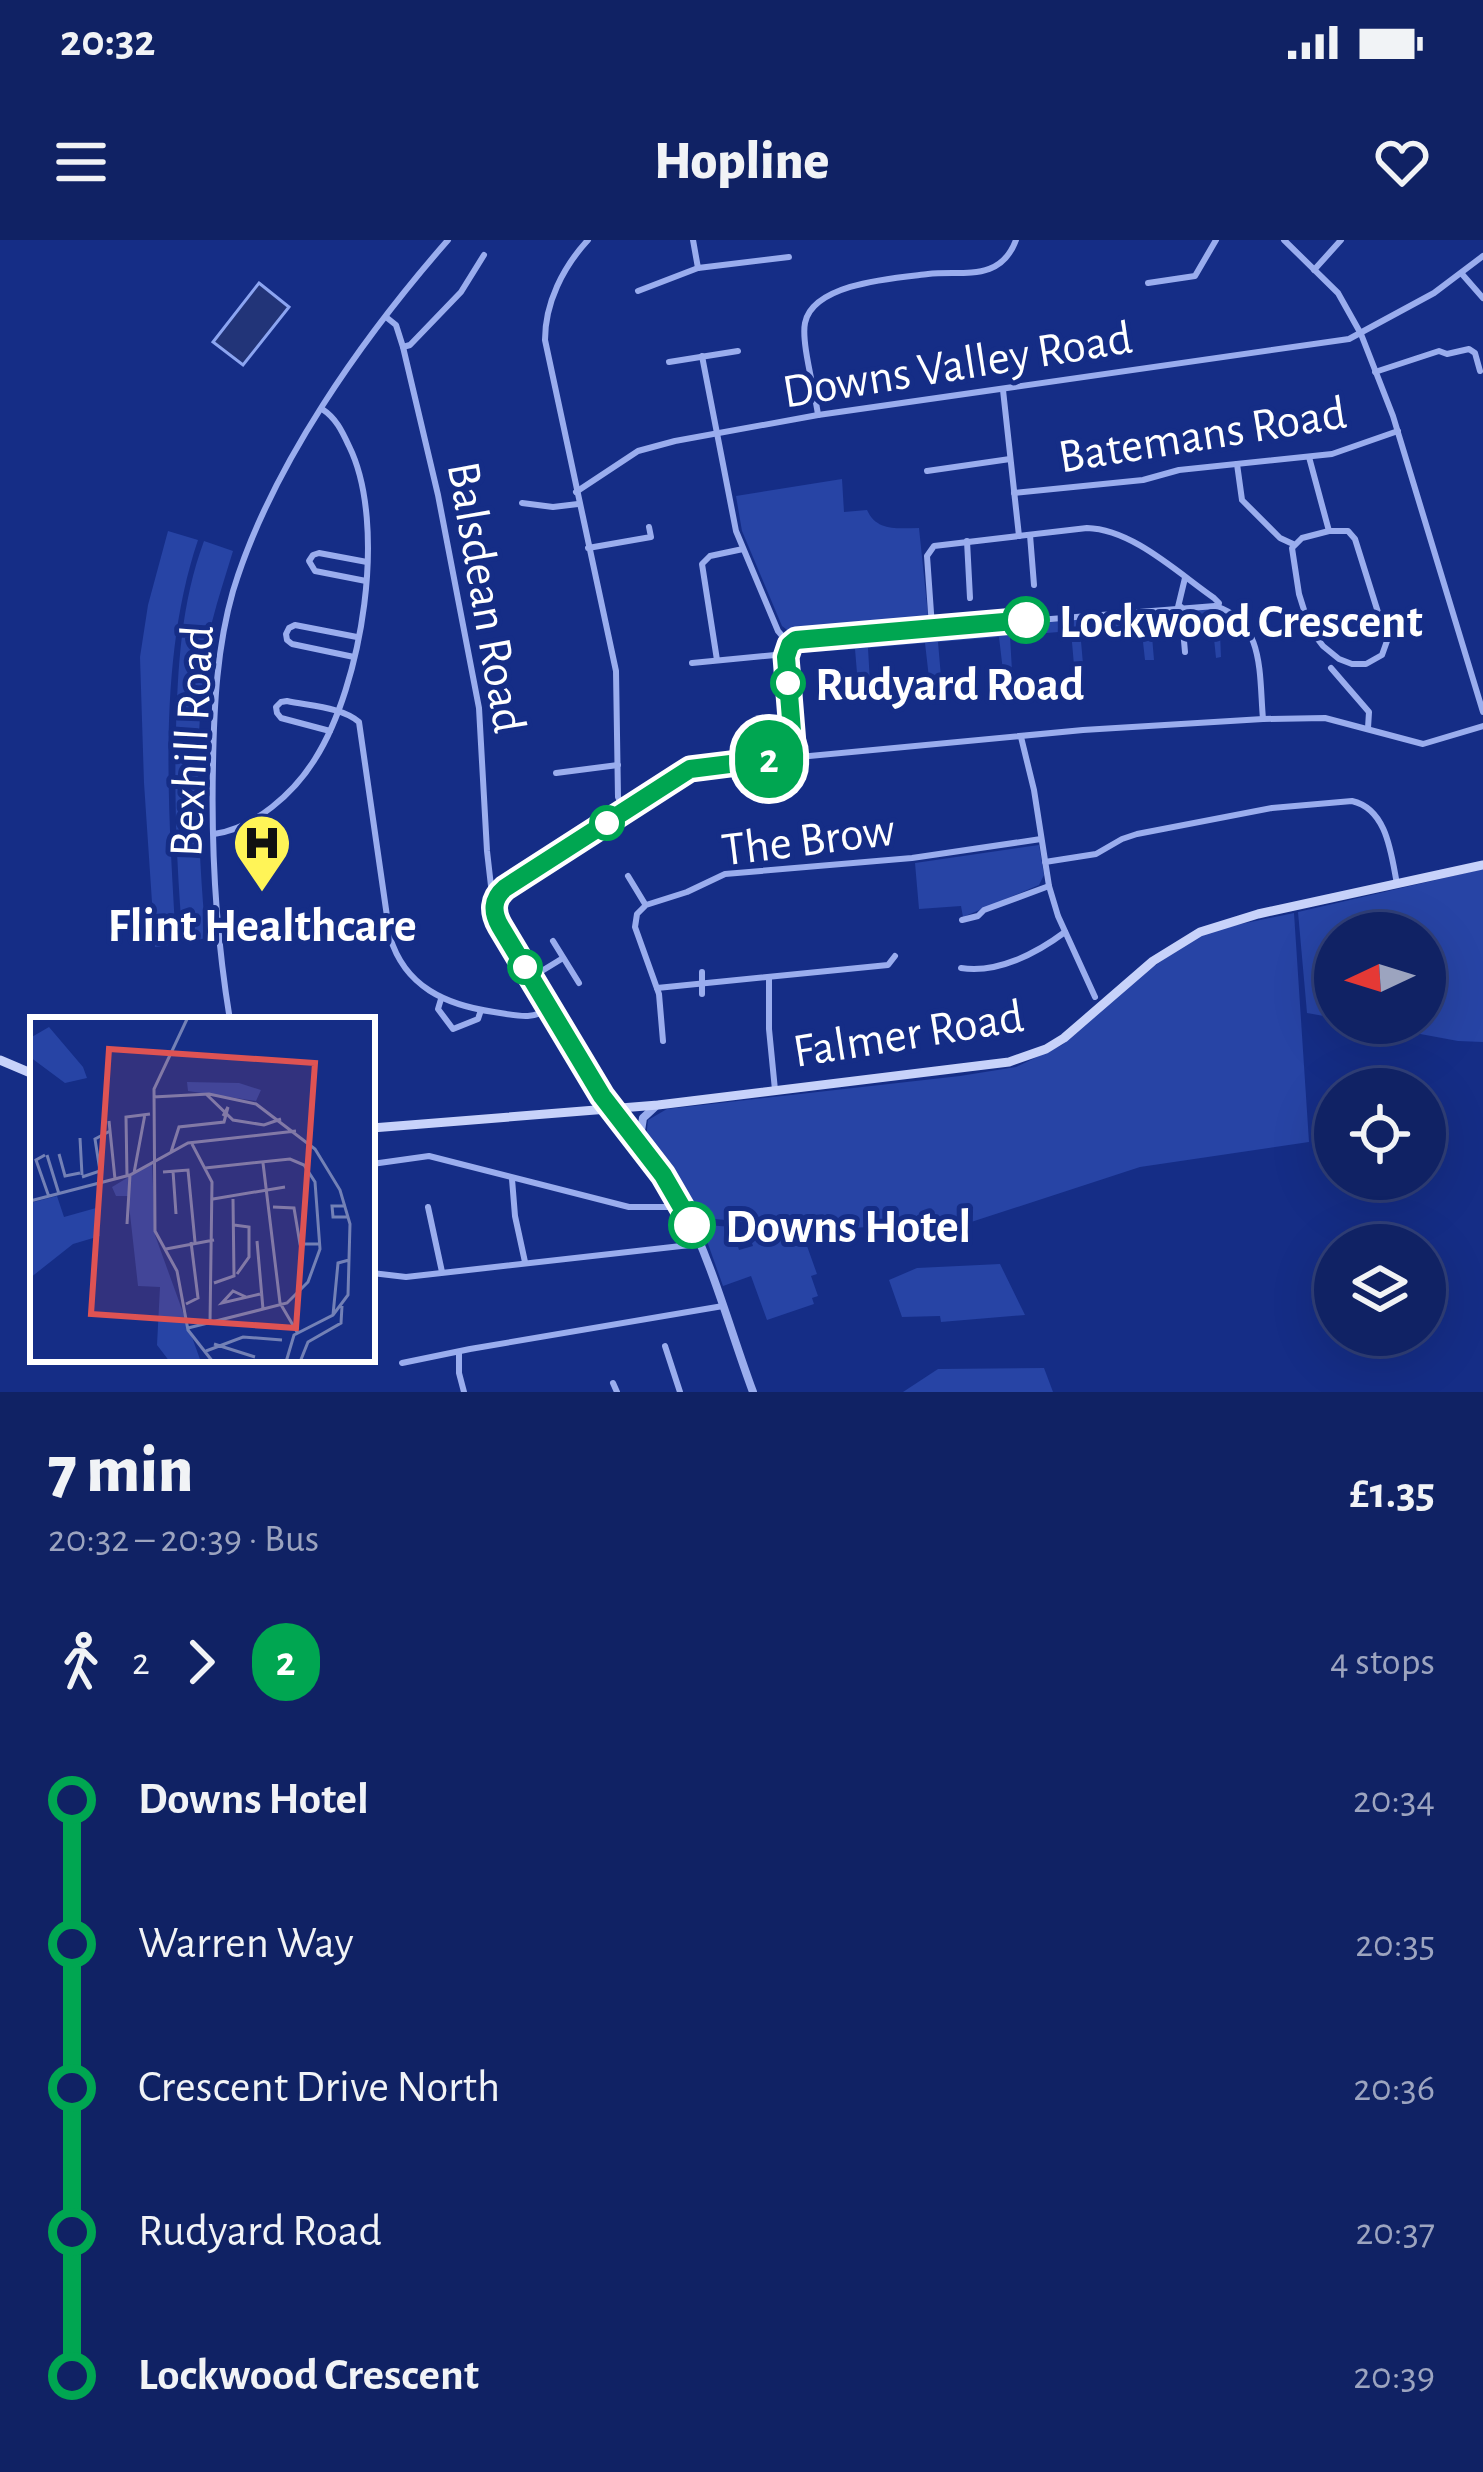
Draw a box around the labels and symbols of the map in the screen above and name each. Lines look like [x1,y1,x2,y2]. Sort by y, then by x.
street label: Downs Valley Road [779,315,1136,417]
street label: Batemans Road [1055,390,1350,482]
street label: Balsdean Road [438,458,533,737]
marker: Lockwood Crescent [1004,598,1048,642]
place label: Lockwood Crescent [1059,599,1423,647]
street label: Bexhill Road [163,624,223,858]
place label: Rudyard Road [815,662,1084,710]
marker: Rudyard Road [772,667,804,699]
line badge: 2 [730,720,808,798]
unlabelled marker [591,807,623,839]
street label: The Brow [719,807,898,875]
hospital icon: Flint Healthcare [231,812,293,894]
place label: Flint Healthcare [107,903,417,951]
north arrow [1314,912,1446,1044]
unlabelled marker [509,951,541,983]
street label: Falmer Road [790,993,1027,1077]
inset map [30,1017,375,1362]
marker: Downs Hotel [670,1203,714,1247]
place label: Downs Hotel [725,1204,971,1252]

